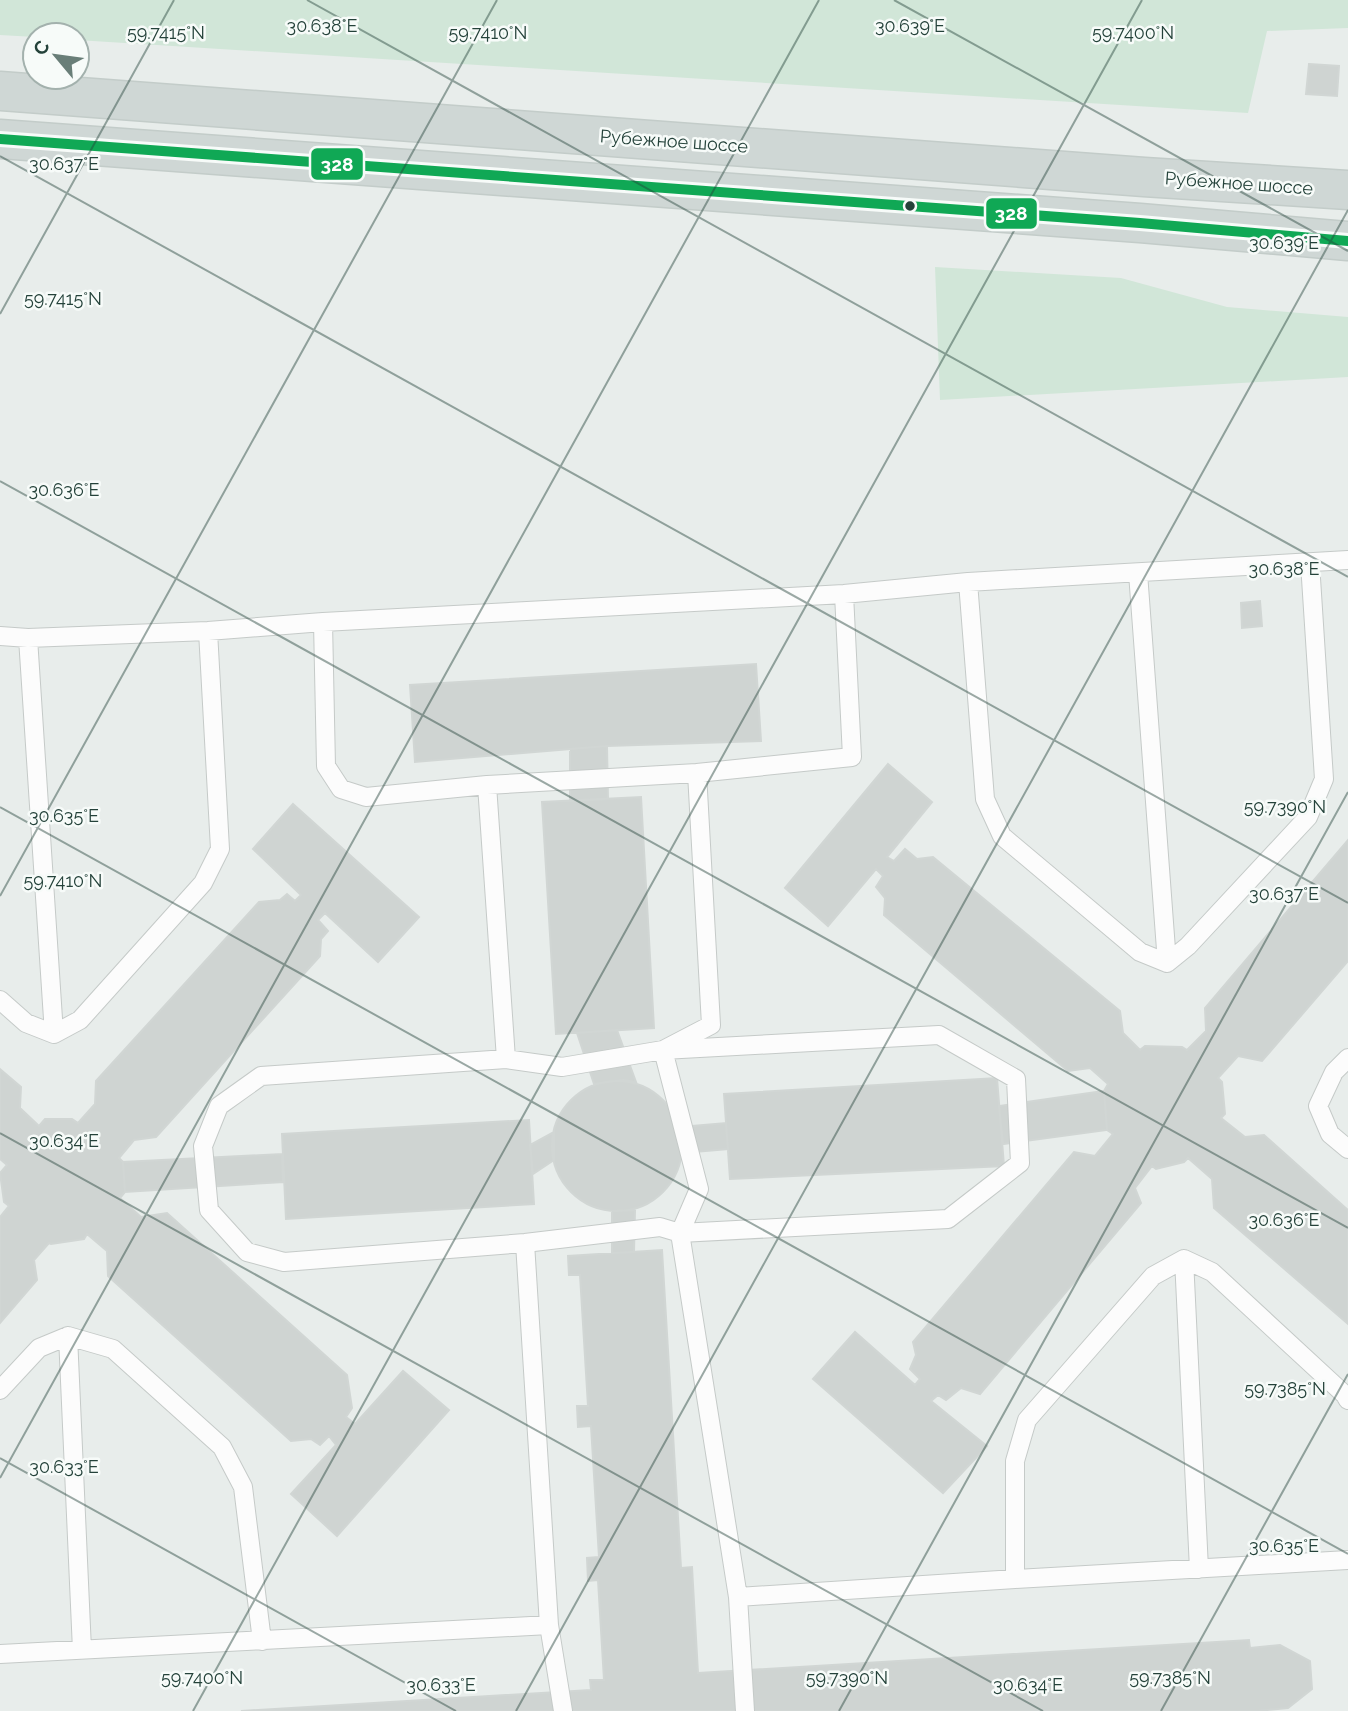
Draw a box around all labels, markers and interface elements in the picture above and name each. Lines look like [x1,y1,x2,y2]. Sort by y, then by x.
text: 30.638°E [287,15,357,36]
text: 30.639°E [875,15,945,36]
north arrow [21,21,91,91]
text: 59.7415°N [127,22,205,43]
text: 59.7410°N [449,22,527,43]
text: 59.7400°N [1092,22,1174,43]
text: С [28,37,54,59]
street label: Рубежное шоссе [599,125,749,157]
line badge: 328 [310,147,364,181]
text: 30.637°E [29,153,99,174]
text: 328 [321,153,353,175]
street label: Рубежное шоссе [1164,167,1314,199]
line badge: 328 [985,197,1038,230]
unlabelled marker [903,199,917,213]
text: 328 [995,202,1027,224]
text: 30.639°E [1249,232,1319,253]
text: 59.7415°N [24,288,102,309]
text: 30.636°E [28,479,100,500]
text: 30.638°E [1249,558,1319,579]
text: 59.7390°N [1244,796,1326,817]
text: 30.635°E [29,805,99,826]
text: 59.7410°N [24,870,102,891]
text: 30.637°E [1249,883,1319,904]
text: 30.634°E [29,1130,99,1151]
text: 30.636°E [1248,1209,1320,1230]
text: 59.7385°N [1244,1378,1326,1399]
text: 30.633°E [29,1456,99,1477]
text: 30.635°E [1249,1535,1319,1556]
text: 59.7400°N [161,1667,243,1688]
text: 59.7390°N [806,1667,888,1688]
text: 59.7385°N [1129,1667,1211,1688]
text: 30.633°E [406,1674,476,1695]
text: 30.634°E [993,1674,1063,1695]

